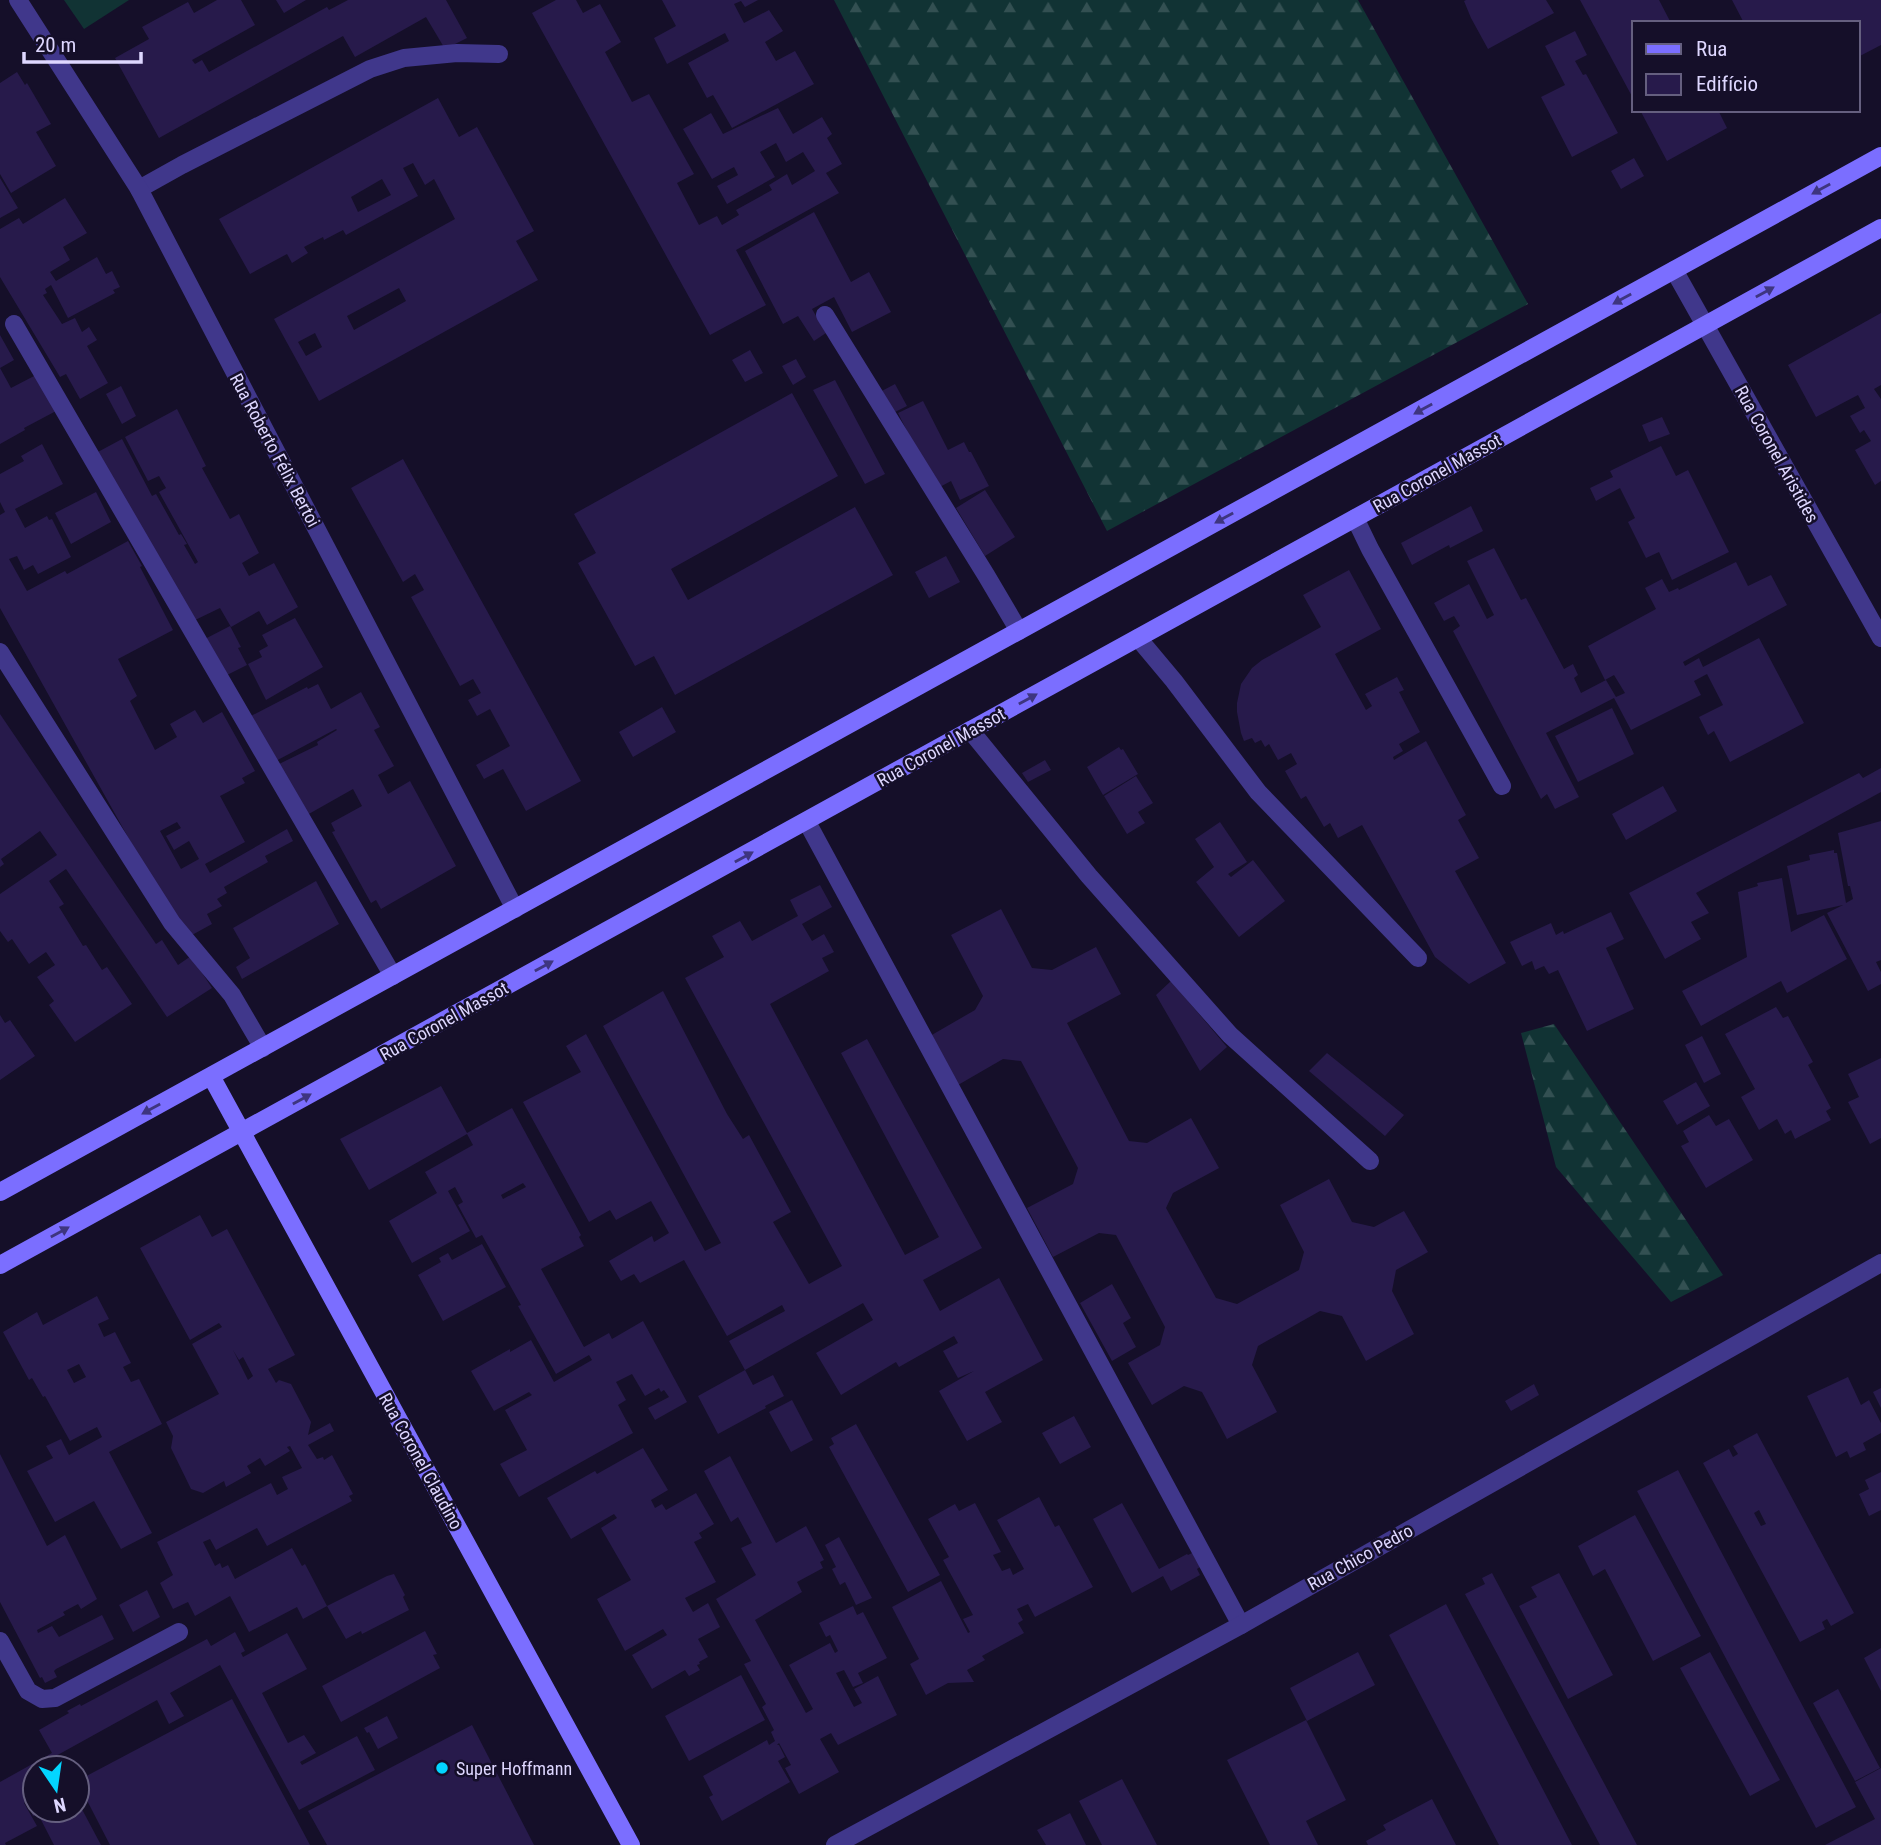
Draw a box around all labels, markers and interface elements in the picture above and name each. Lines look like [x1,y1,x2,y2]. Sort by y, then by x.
scale bar [24,21,142,65]
legend [1632,21,1860,112]
text: 20 m [35,33,76,57]
text: Rua [1696,37,1727,61]
text: Edifício [1696,72,1758,96]
one-way arrow [1811,183,1831,195]
one-way arrow [1755,286,1774,298]
one-way arrow [1612,293,1632,305]
street label: Rua Roberto Félix Bertoi [226,370,324,530]
street label: Rua Coronel Aristides [1731,382,1823,526]
one-way arrow [1413,403,1432,415]
street label: Rua Coronel Massot [1369,429,1505,517]
one-way arrow [1213,512,1233,524]
one-way arrow [1018,693,1038,704]
street label: Rua Coronel Massot [873,703,1009,791]
one-way arrow [734,851,753,863]
one-way arrow [534,960,554,972]
street label: Rua Coronel Massot [376,977,512,1065]
one-way arrow [292,1094,312,1105]
one-way arrow [142,1103,161,1115]
one-way arrow [50,1226,70,1238]
street label: Rua Coronel Claudino [375,1389,467,1533]
street label: Rua Chico Pedro [1304,1519,1416,1595]
north arrow [21,1754,91,1824]
place label: Super Hoffmann [456,1758,572,1779]
marker: Super Hoffmann [434,1760,450,1776]
text: N [51,1793,68,1818]

